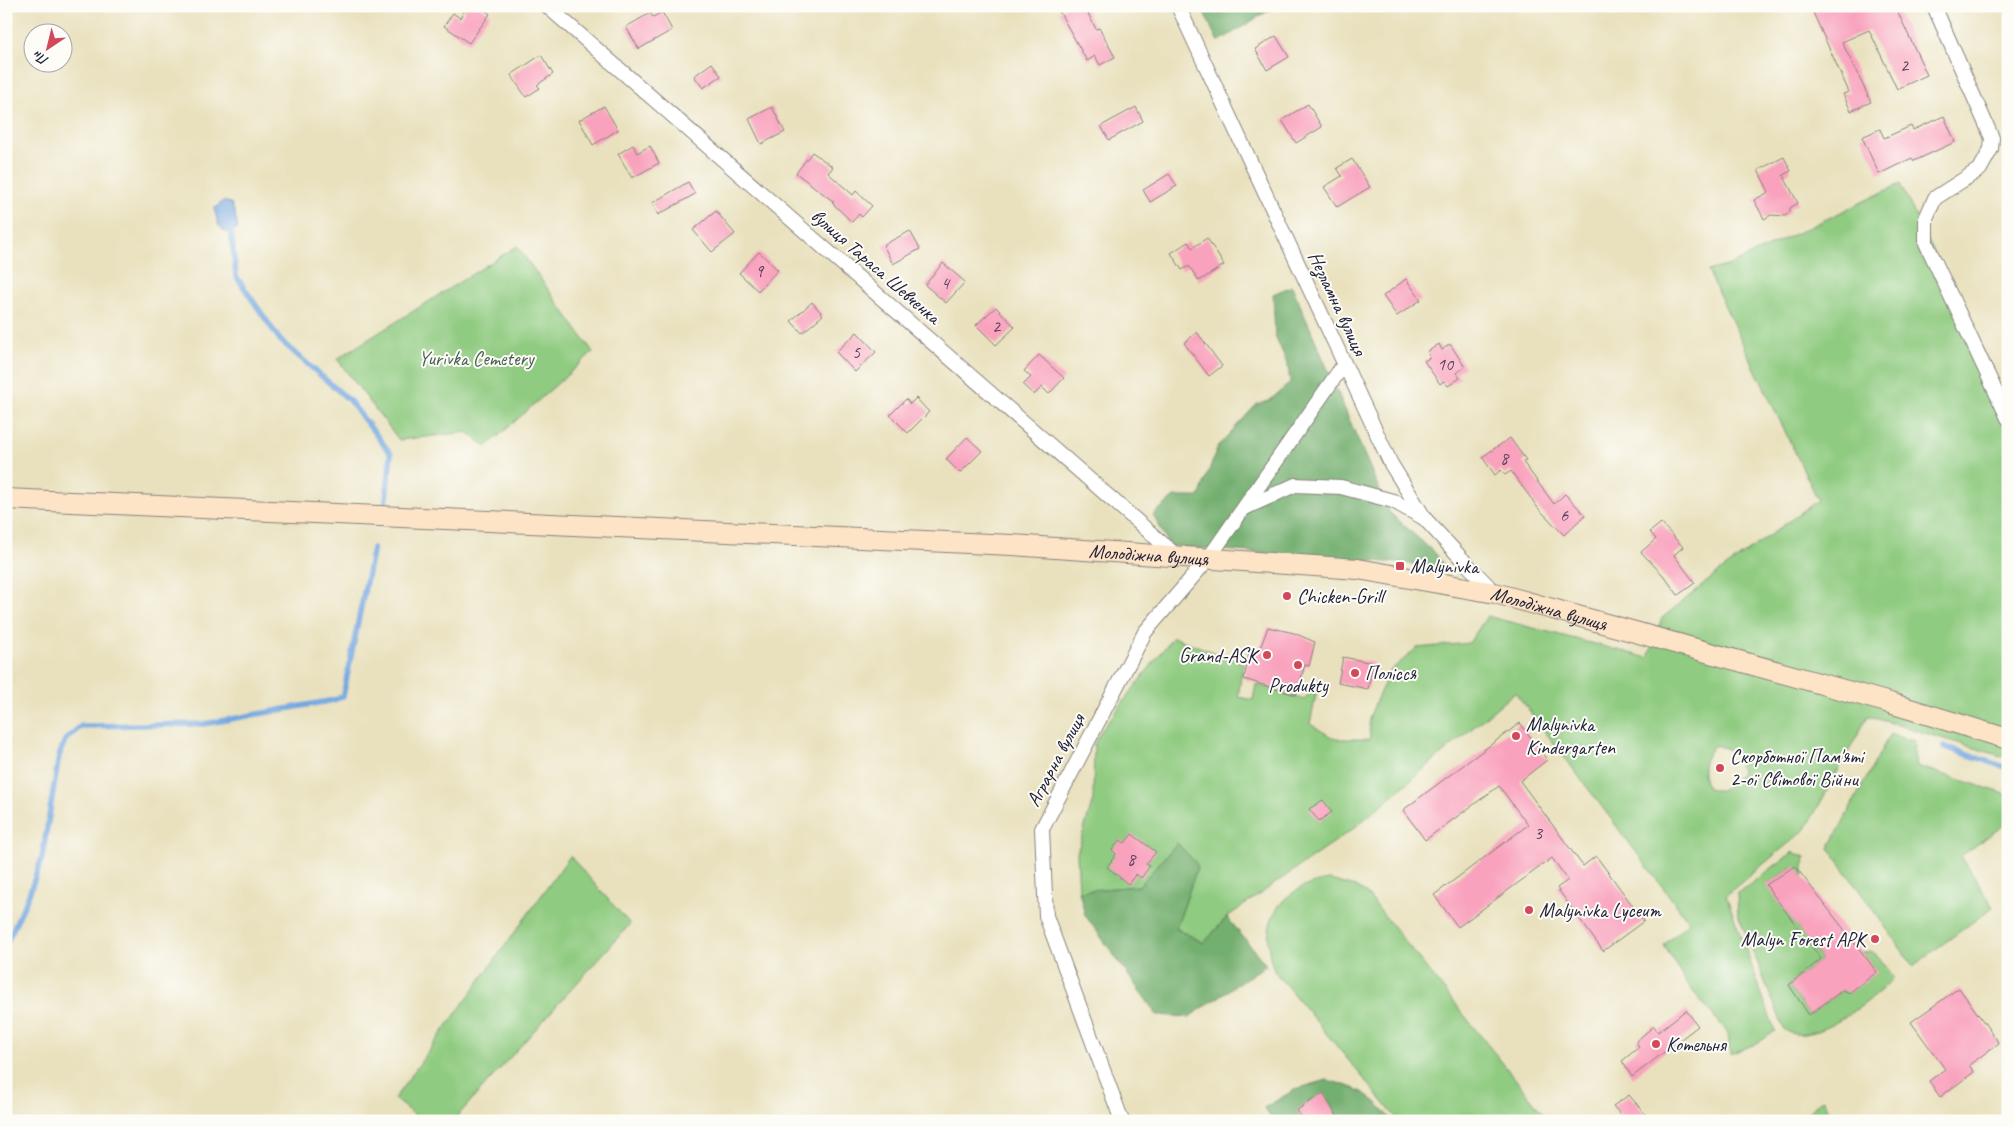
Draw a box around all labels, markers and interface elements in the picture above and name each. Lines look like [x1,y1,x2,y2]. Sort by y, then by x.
north arrow [22,22,72,72]
text: Пн [29,47,52,69]
house number: 2 [1900,54,1910,76]
street label: вулиця Тараса Шевченка [806,203,947,331]
street label: Незламна вулиця [1302,247,1373,361]
house number: 9 [755,260,765,282]
house number: 4 [941,272,951,294]
house number: 2 [992,315,1002,337]
house number: 5 [852,341,861,363]
park label: Yurivka Cemetery [419,346,536,371]
house number: 10 [1437,353,1455,375]
house number: 8 [1500,447,1510,469]
house number: 6 [1560,504,1569,526]
street label: Молодіжна вулиця [1088,538,1210,572]
place label: Malynivka [1410,554,1480,579]
marker: Malynivka [1394,560,1406,572]
street label: Молодіжна вулиця [1488,580,1610,637]
place label: Chicken-Grill [1297,584,1387,609]
marker: Chicken-Grill [1281,590,1293,602]
place label: Grand-ASK [1179,643,1260,668]
marker: Grand-ASK [1261,649,1273,661]
marker: Produkty [1292,659,1304,671]
place label: Полісся [1365,661,1417,686]
marker: Полісся [1349,667,1361,679]
place label: Produkty [1268,673,1329,698]
street label: Аграрна вулиця [1021,708,1091,811]
place label: Malynivka Kindergarten [1526,712,1616,760]
marker: Malynivka Kindergarten [1510,730,1522,742]
place label: Скорботної Пам'яті 2-ої Світової Війни [1730,744,1865,792]
marker: Скорботної Пам'яті 2-ої Світової Війни [1714,762,1726,774]
house number: 3 [1534,822,1544,844]
house number: 8 [1127,848,1137,870]
place label: Malynivka Lyceum [1539,898,1662,923]
marker: Malynivka Lyceum [1523,904,1535,916]
place label: Malyn Forest APK [1741,927,1868,952]
marker: Malyn Forest APK [1869,933,1881,945]
place label: Котельня [1666,1032,1728,1057]
marker: Котельня [1650,1038,1662,1050]

